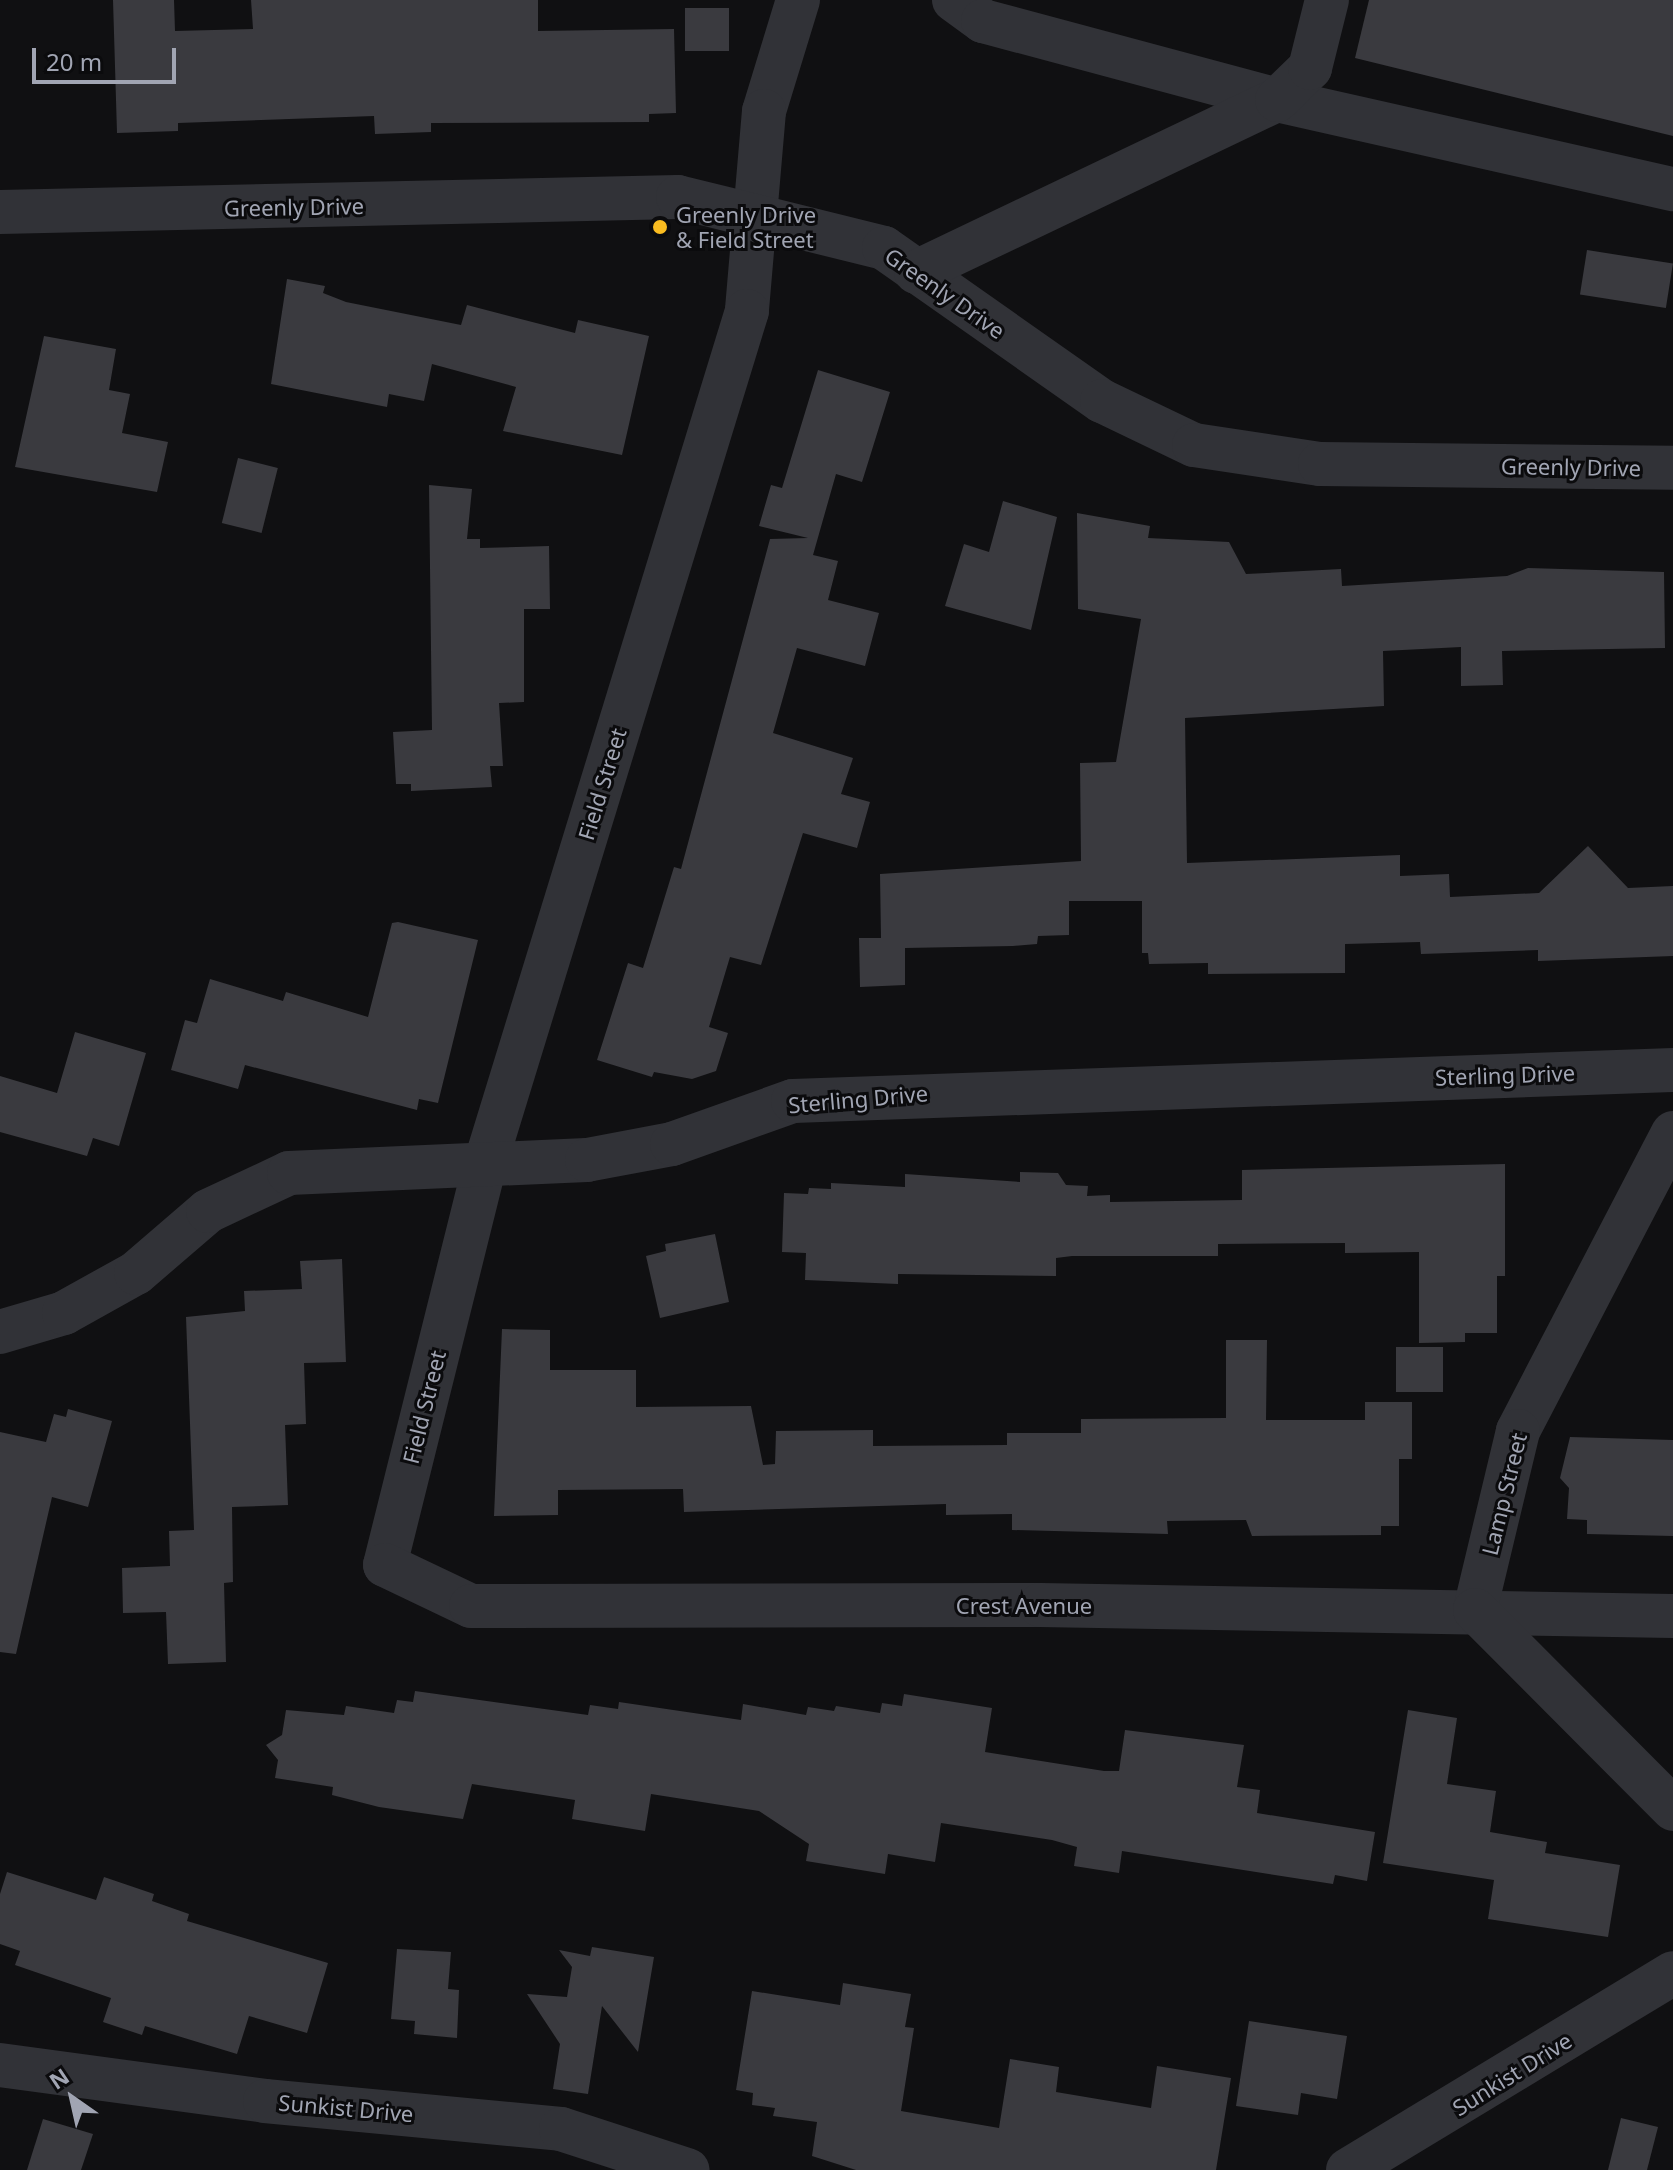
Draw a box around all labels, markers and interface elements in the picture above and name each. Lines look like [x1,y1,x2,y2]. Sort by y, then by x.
scale bar [36,32,180,82]
text: 20 m [46,45,102,78]
street label: Greenly Drive [224,193,364,221]
place label: Greenly Drive & Field Street [676,201,816,252]
marker: Greenly Drive & Field Street [651,218,669,236]
street label: Greenly Drive [880,242,1010,344]
street label: Greenly Drive [1501,453,1641,481]
street label: Field Street [572,725,632,843]
street label: Sterling Drive [1435,1059,1575,1091]
street label: Sterling Drive [787,1080,929,1118]
street label: Field Street [397,1348,451,1466]
street label: Lamp Street [1476,1430,1532,1558]
street label: Crest Avenue [956,1593,1092,1619]
street label: Sunkist Drive [1448,2027,1576,2121]
north arrow [32,2058,112,2138]
text: N [43,2061,74,2096]
street label: Sunkist Drive [277,2089,415,2127]

